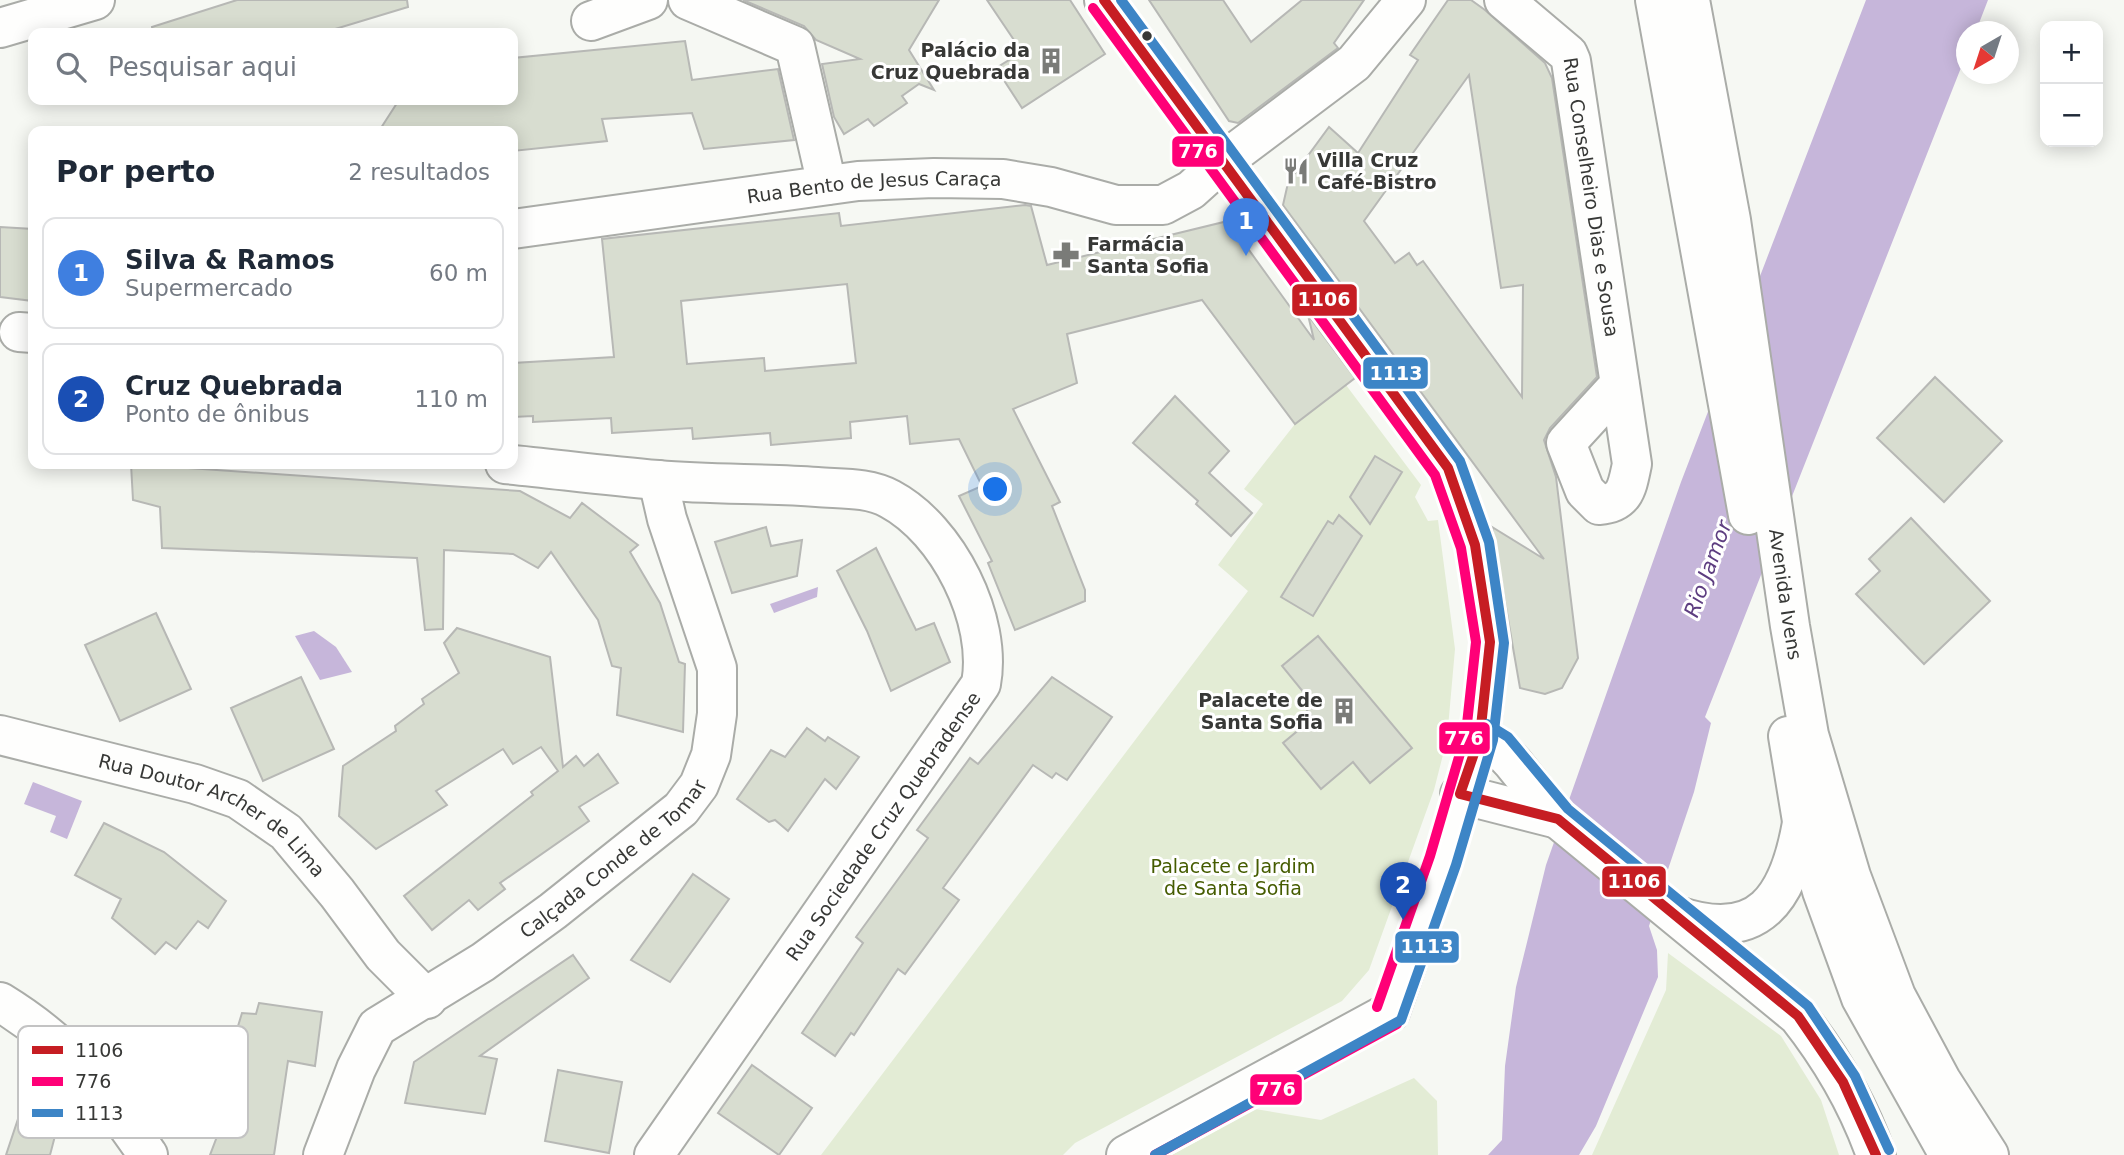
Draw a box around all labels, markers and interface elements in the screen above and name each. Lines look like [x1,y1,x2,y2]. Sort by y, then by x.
north arrow [1956,21,2019,84]
map controls [2040,21,2103,147]
button: + [2040,21,2103,84]
search box [28,28,518,105]
unlabelled marker [1140,29,1154,43]
place label: Palácio da Cruz Quebrada [871,39,1030,83]
building icon: Palácio da Cruz Quebrada [1036,46,1066,76]
icon: search [52,48,90,86]
text: Pesquisar aqui [108,52,297,82]
street label: Rua Conselheiro Dias e Sousa [1560,56,1624,338]
button: − [2040,84,2103,147]
line badge: 776 [1171,135,1225,168]
text: 776 [1178,140,1218,162]
place label: Villa Cruz Café-Bistro [1317,149,1437,193]
text: Por perto [56,154,215,189]
restaurant icon: Villa Cruz Café-Bistro [1281,156,1311,186]
text: 2 resultados [348,159,490,185]
street label: Rua Bento de Jesus Caraça [745,167,1002,207]
pin: 1 [1223,198,1269,256]
place label: Farmácia Santa Sofia [1087,233,1209,277]
pharmacy icon: Farmácia Santa Sofia [1051,240,1081,270]
text: Silva & Ramos [125,245,335,275]
text: 1 [73,260,89,286]
text: 60 m [429,260,488,286]
text: Supermercado [125,275,293,301]
line badge: 1106 [1291,283,1358,317]
text: 1106 [1298,288,1350,310]
line badge: 1113 [1362,356,1429,390]
text: 1113 [1370,362,1422,384]
text: Cruz Quebrada [125,371,343,401]
text: 2 [73,386,89,412]
text: 110 m [414,386,488,412]
text: Ponto de ônibus [125,401,309,427]
your location [978,472,1012,506]
water label: Rio Jamor [1679,516,1737,621]
street label: Avenida Ivens [1765,527,1807,662]
street label: Rua Sociedade Cruz Quebradense [781,687,985,965]
place label: Palacete de Santa Sofia [1198,689,1323,733]
building icon: Palacete de Santa Sofia [1329,696,1359,726]
line badge: 776 [1438,721,1491,755]
text: 776 [1444,727,1484,749]
street label: Rua Doutor Archer de Lima [96,749,330,881]
street label: Calçada Conde de Tomar [516,776,711,942]
park label: Palacete e Jardim de Santa Sofia [1151,855,1315,899]
pin: 2 [1380,862,1426,920]
line badge: 1106 [1601,865,1667,898]
text: 1106 [1608,870,1660,892]
line badge: 1113 [1394,930,1460,964]
text: 1113 [1401,935,1453,957]
legend [18,1026,248,1138]
text: 1106 [75,1039,123,1061]
text: 776 [75,1070,111,1092]
line badge: 776 [1249,1073,1303,1106]
text: 776 [1256,1078,1296,1100]
text: 1113 [75,1102,123,1124]

